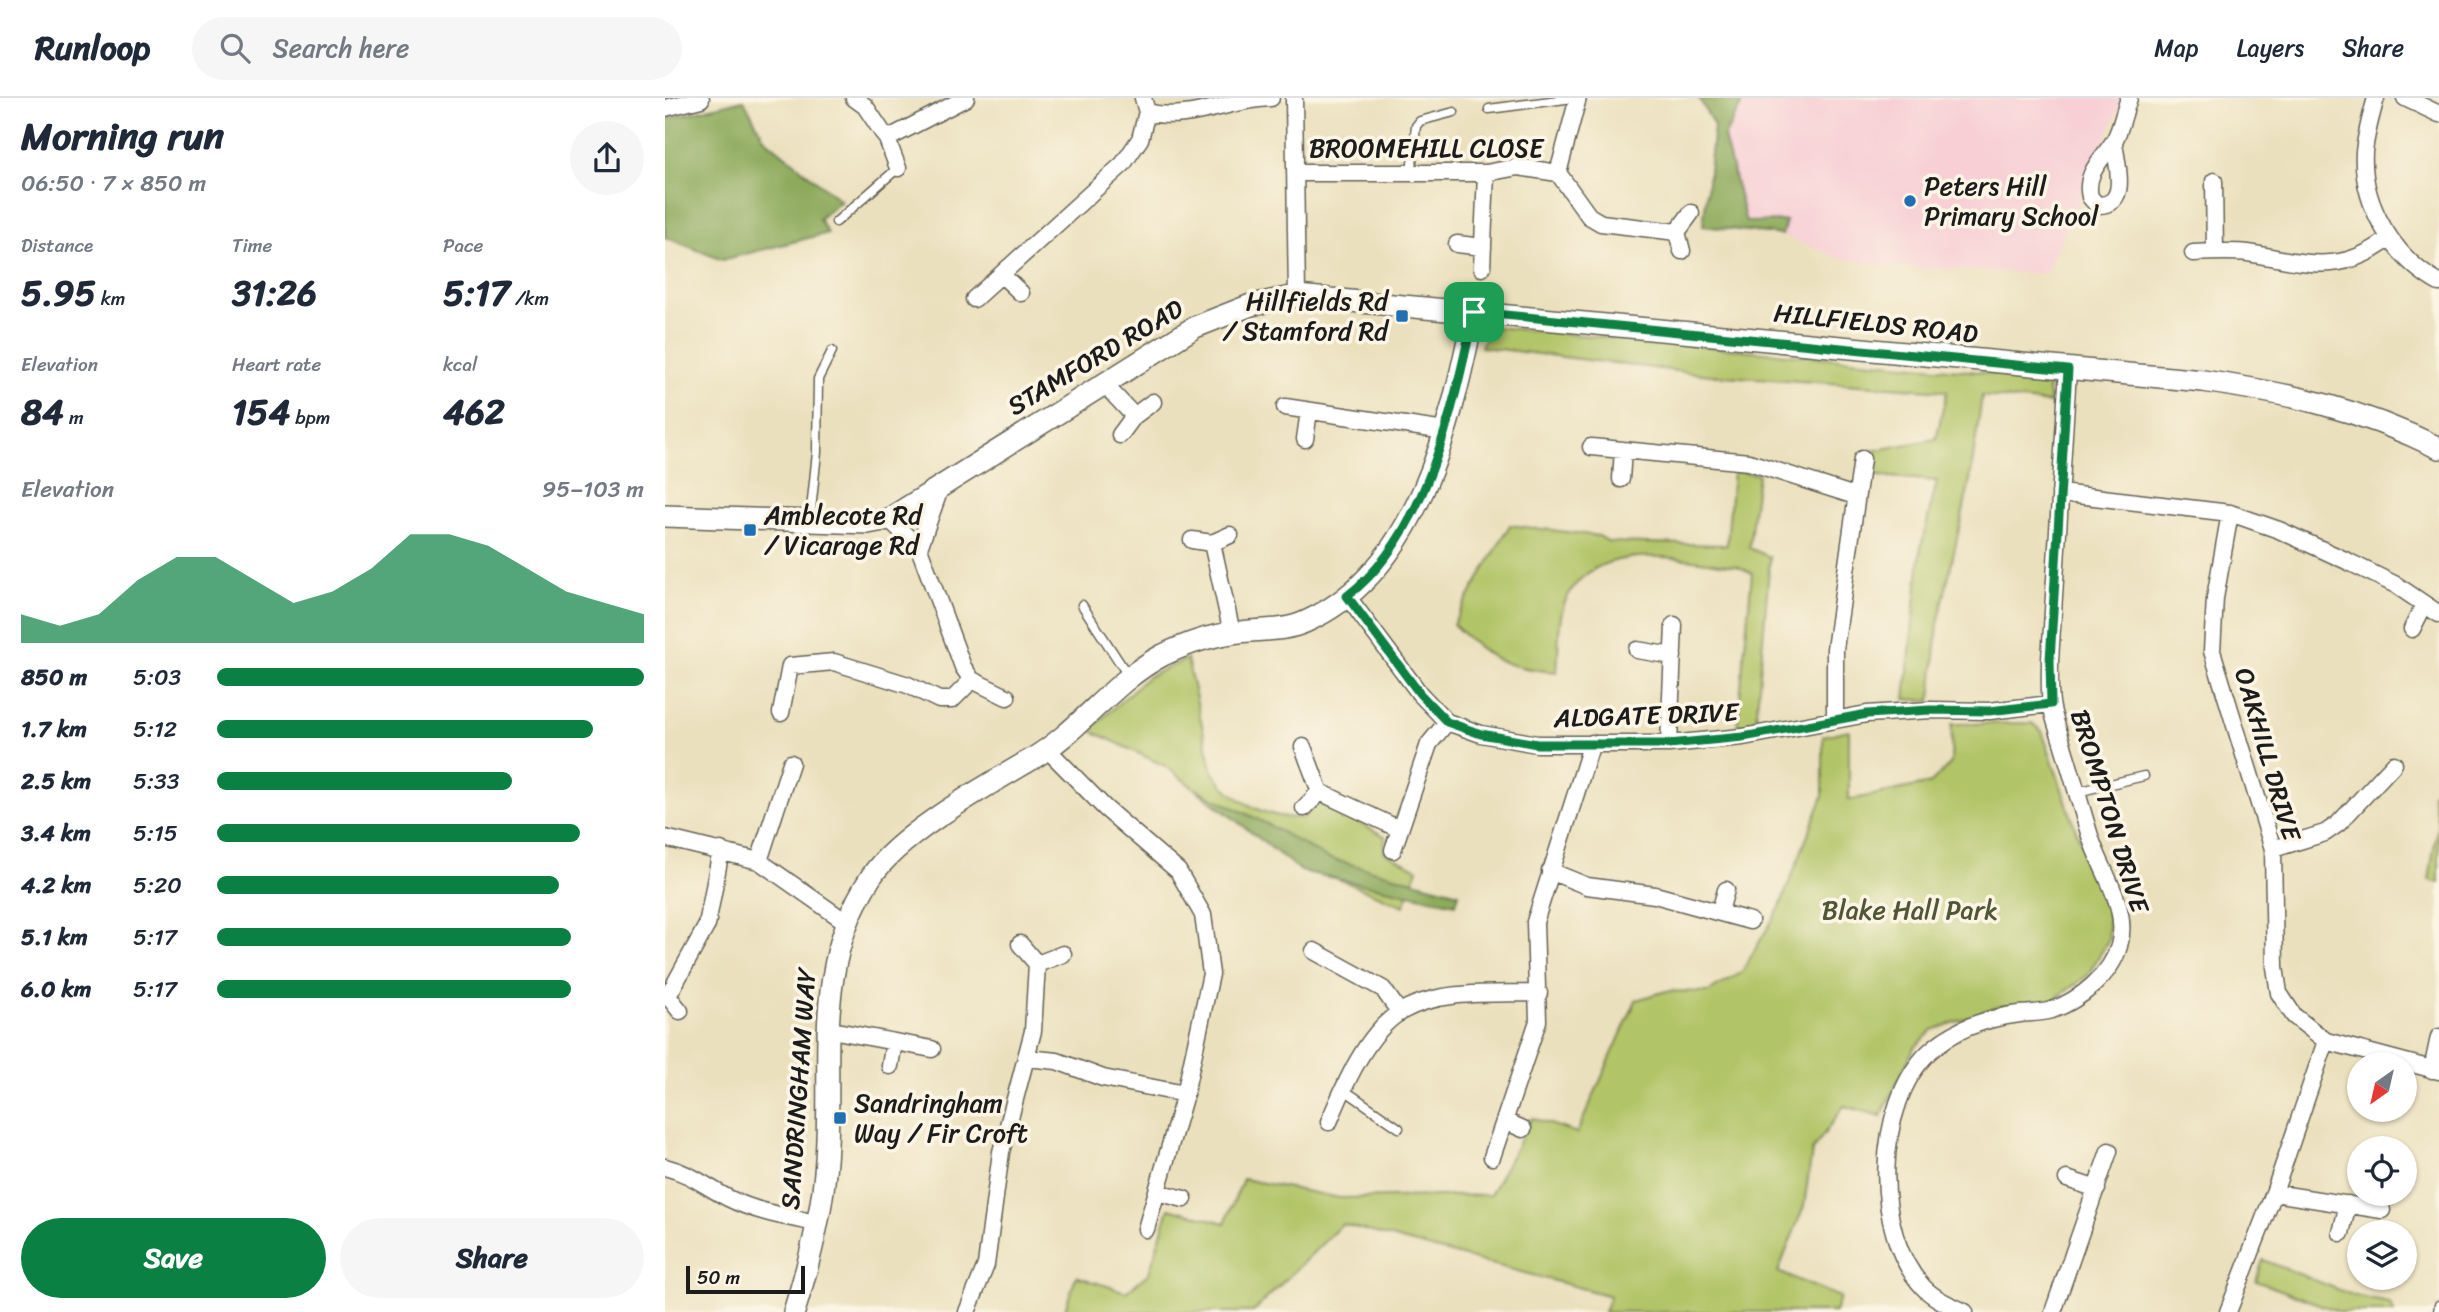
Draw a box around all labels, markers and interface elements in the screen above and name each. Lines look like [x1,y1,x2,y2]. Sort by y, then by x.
search box [192,17,682,80]
text: Runloop [35,19,150,77]
text: Search here [272,25,409,71]
text: Map [2154,27,2199,69]
text: Layers [2237,27,2304,69]
text: Share [2342,27,2404,69]
icon: search [216,29,254,67]
text: Morning run [21,103,224,170]
button: share [570,121,644,195]
street label: BROOMEHILL CLOSE [1309,125,1545,171]
text: 06:50 · 7 × 850 m [21,163,206,204]
place label: Peters Hill Primary School [1924,163,2099,239]
marker: Peters Hill Primary School [1902,193,1918,209]
text: Distance [21,229,93,262]
text: Time [232,229,272,262]
text: Pace [443,229,483,262]
text: 5.95 [21,262,96,324]
text: 31:26 [232,262,317,324]
text: 5:17 [443,262,510,324]
place label: Hillfields Rd / Stamford Rd [1223,278,1390,354]
text: km [96,282,125,315]
text: /km [510,282,549,315]
pin [1444,282,1504,342]
street label: STAMFORD ROAD [998,286,1193,428]
street label: HILLFIELDS ROAD [1772,289,1981,357]
icon: arrive [1455,293,1493,331]
marker: Hillfields Rd / Stamford Rd [1394,308,1410,324]
text: Elevation [21,348,98,381]
text: Heart rate [232,348,321,381]
text: kcal [443,348,478,381]
text: 84 [21,381,64,443]
text: 154 [232,381,290,443]
text: 462 [443,381,505,443]
text: m [64,401,84,434]
text: bpm [290,401,330,434]
text: Elevation [21,469,114,510]
text: 95–103 m [542,469,644,510]
place label: Amblecote Rd / Vicarage Rd [763,492,924,568]
marker: Amblecote Rd / Vicarage Rd [742,522,758,538]
text: 850 m [21,657,87,698]
text: 5:03 [133,657,181,698]
street label: OAKHILL DRIVE [2221,662,2315,847]
street label: ALDGATE DRIVE [1552,689,1741,741]
street label: BROMPTON DRIVE [2057,704,2163,920]
text: 1.7 km [21,709,87,750]
text: 5:12 [133,709,177,750]
text: 2.5 km [21,761,91,802]
text: 5:33 [133,761,179,802]
text: 3.4 km [21,813,91,854]
text: 5:15 [133,813,178,854]
text: 4.2 km [21,865,91,906]
text: 5:20 [133,865,182,906]
park label: Blake Hall Park [1822,887,1998,933]
text: 5.1 km [21,917,88,958]
text: 5:17 [133,917,177,958]
street label: SANDRINGHAM WAY [767,965,829,1211]
text: 6.0 km [21,969,91,1010]
text: 5:17 [133,969,177,1010]
north arrow [2347,1052,2417,1122]
map controls [2347,1052,2417,1290]
place label: Sandringham Way / Fir Croft [854,1080,1028,1156]
marker: Sandringham Way / Fir Croft [832,1110,848,1126]
button: locate [2347,1136,2417,1206]
button: Save [21,1218,326,1298]
button: Share [340,1218,644,1298]
button: layers [2347,1220,2417,1290]
text: 50 m [697,1261,740,1294]
scale bar [686,1263,805,1295]

